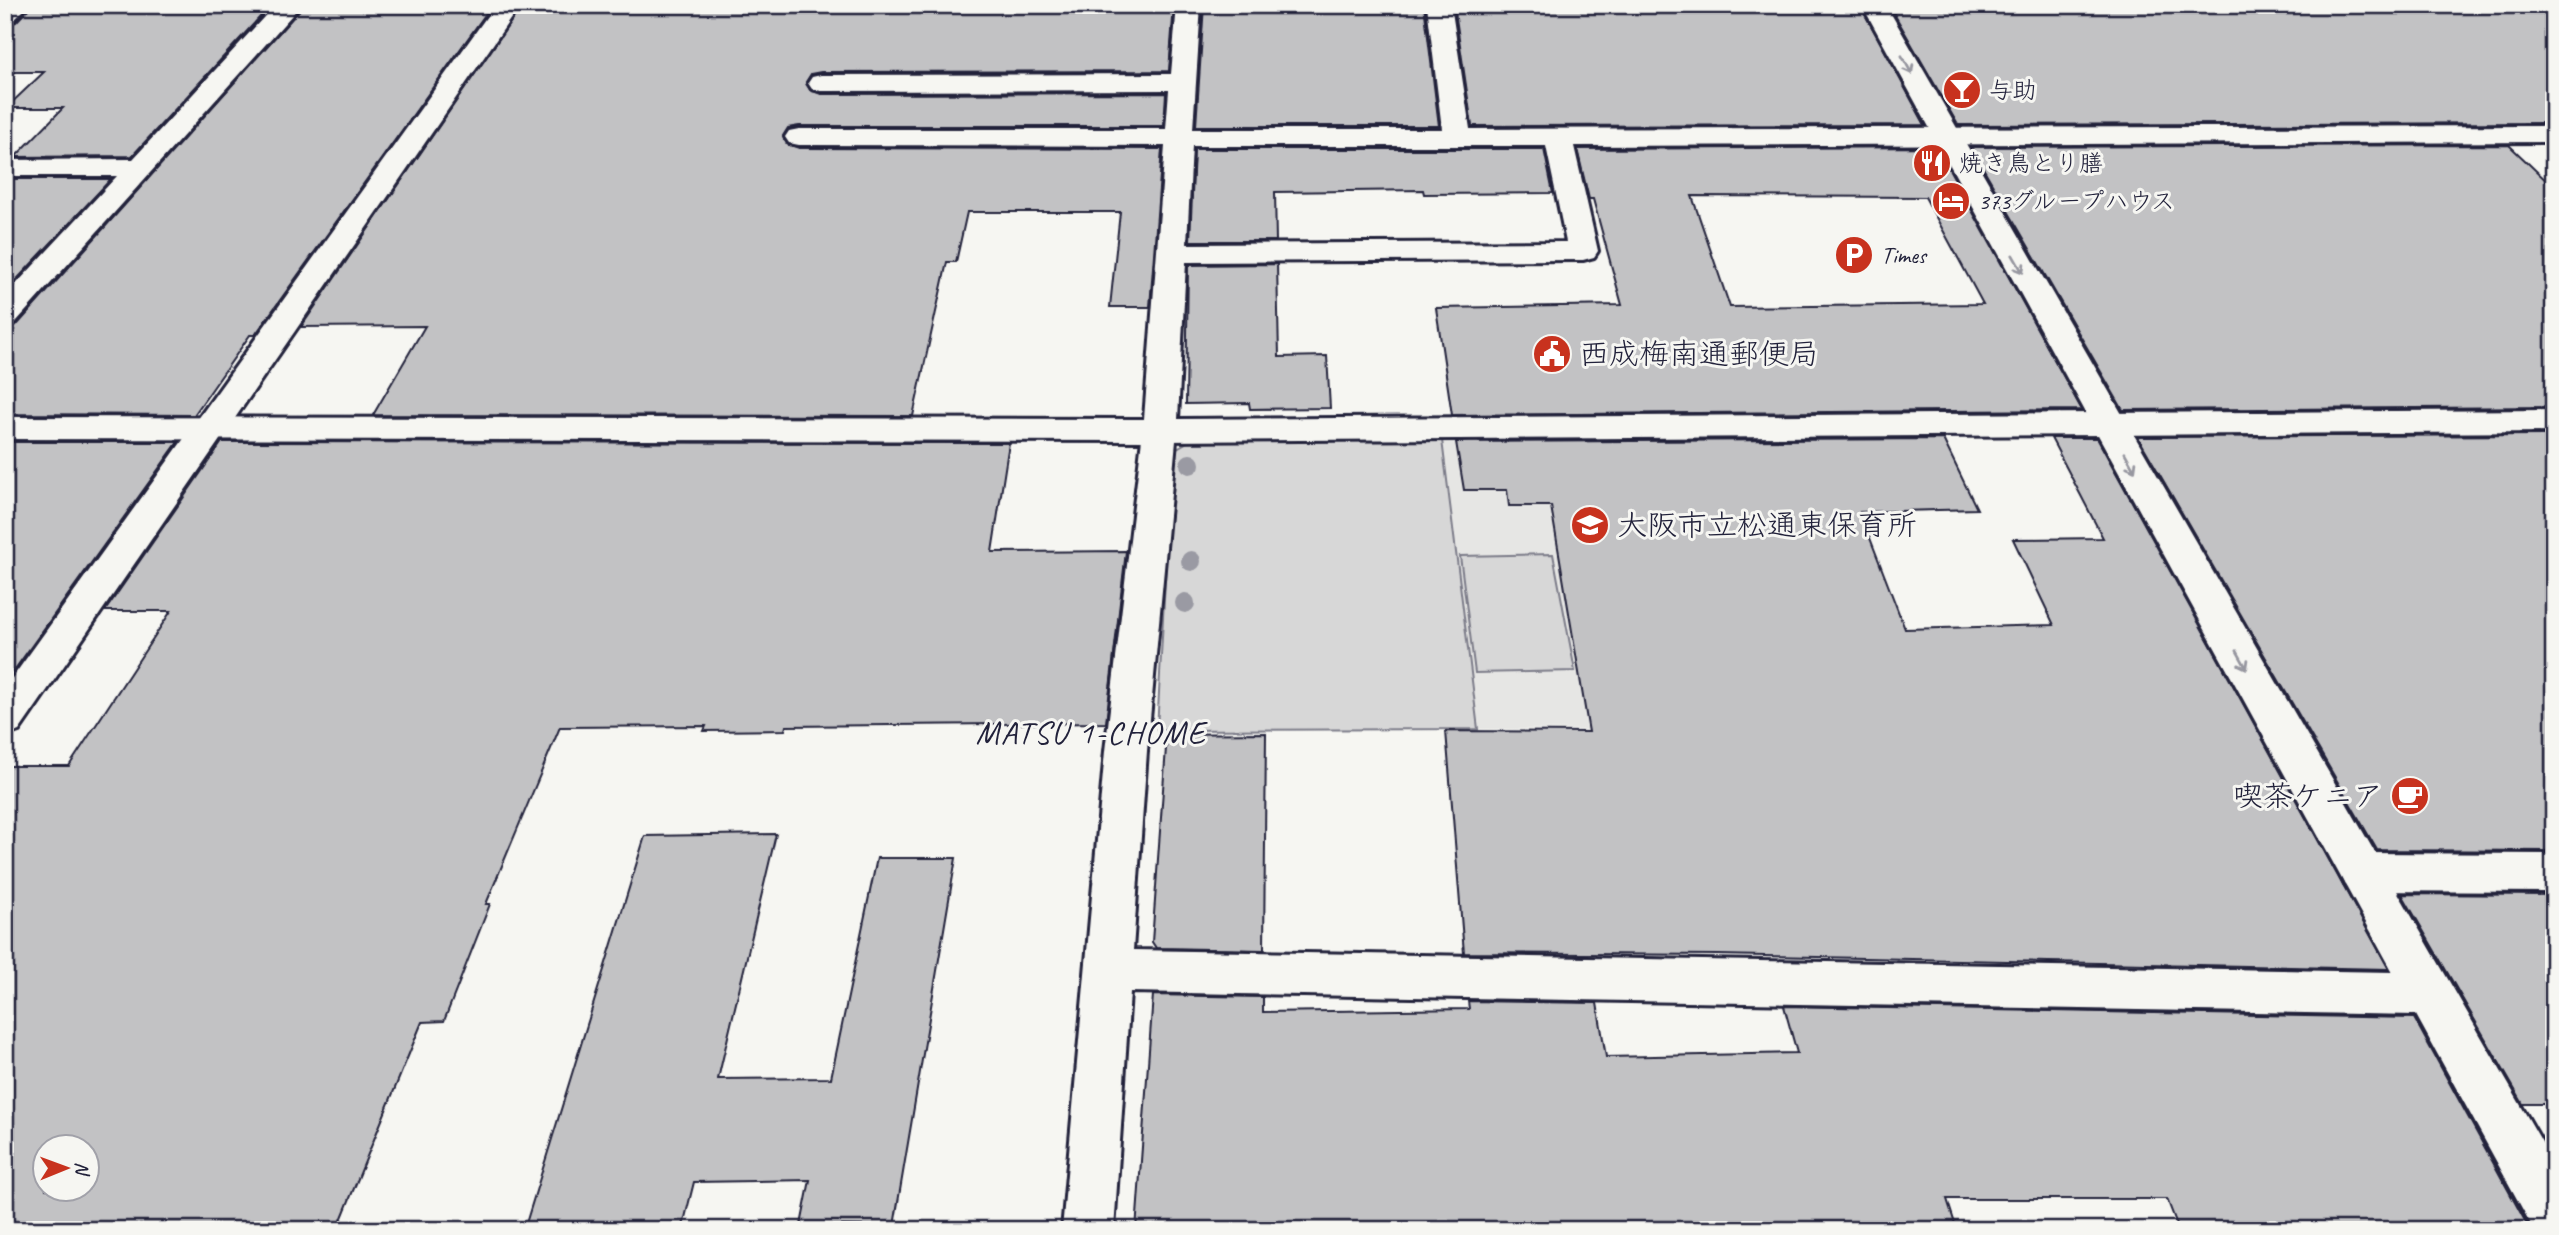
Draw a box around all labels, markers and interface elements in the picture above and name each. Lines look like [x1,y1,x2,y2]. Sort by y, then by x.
one-way arrow [1900,54,1914,75]
bar icon: 与助 [1941,69,1983,111]
place label: 与助 [1989,75,2037,105]
restaurant icon: 焼き鳥とり膳 [1911,142,1953,184]
place label: 焼き鳥とり膳 [1959,148,2103,178]
hotel icon: 373グループハウス [1930,180,1972,222]
place label: 373グループハウス [1978,186,2175,216]
parking icon: Times [1833,234,1875,276]
place label: Times [1881,240,1928,270]
one-way arrow [2011,253,2025,273]
public building icon: 西成梅南通郵便局 [1531,333,1573,375]
place label: 西成梅南通郵便局 [1579,335,1819,373]
one-way arrow [2123,451,2137,471]
school or university icon: 大阪市立松通東保育所 [1569,504,1611,546]
place label: 大阪市立松通東保育所 [1617,506,1917,544]
one-way arrow [2235,649,2249,669]
district label: MATSU 1-CHOME [976,712,1208,753]
cafe icon: 喫茶ケニア [2389,775,2431,817]
place label: 喫茶ケニア [2233,777,2383,815]
north arrow [32,1134,102,1204]
text: N [70,1162,94,1177]

